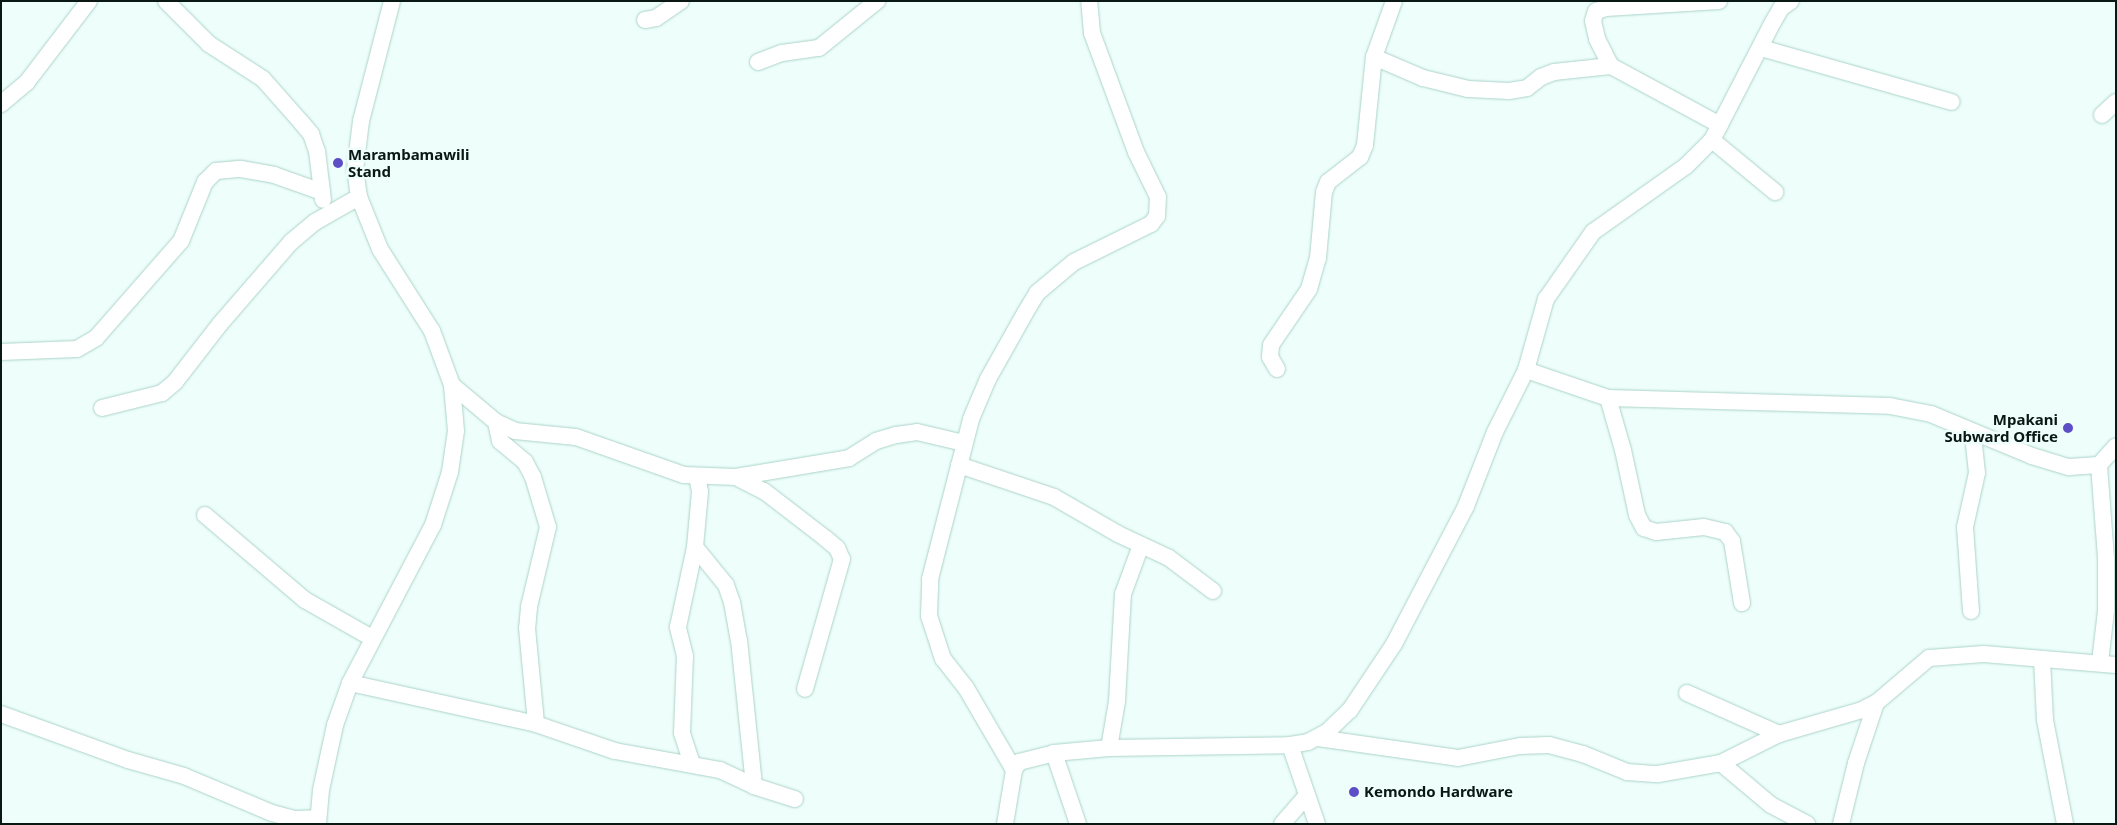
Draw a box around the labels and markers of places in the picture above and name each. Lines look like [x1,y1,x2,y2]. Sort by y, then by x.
place label: Marambamawili Stand [348,145,469,180]
marker: Marambamawili Stand [332,157,344,169]
place label: Mpakani Subward Office [1945,410,2058,445]
marker: Mpakani Subward Office [2062,422,2074,434]
place label: Kemondo Hardware [1364,783,1513,801]
marker: Kemondo Hardware [1348,786,1360,798]

